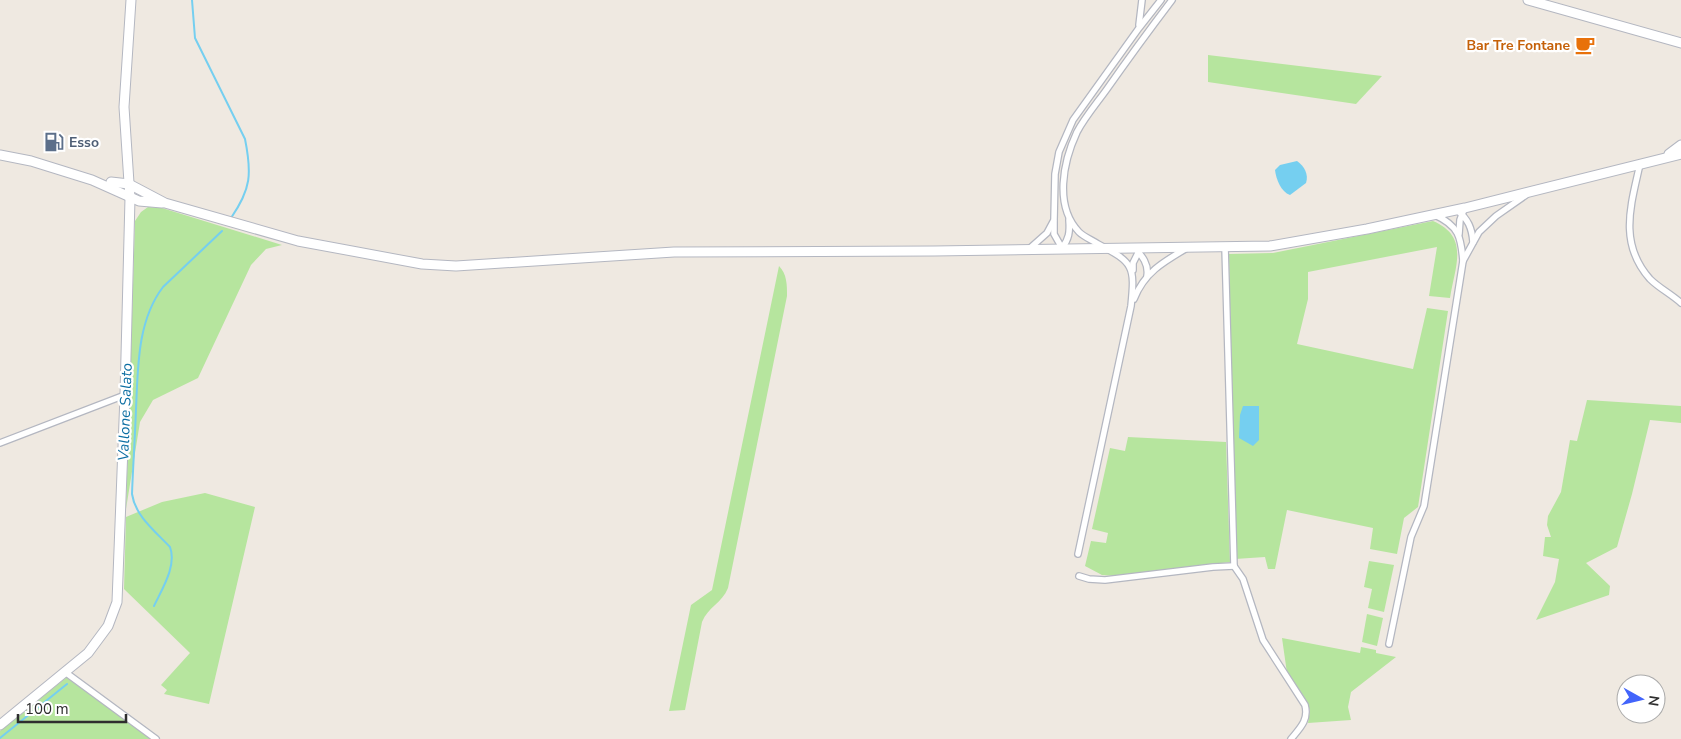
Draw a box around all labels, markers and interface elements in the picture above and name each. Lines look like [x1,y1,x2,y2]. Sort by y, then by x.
cafe icon: Bar Tre Fontane [1574,34,1596,56]
place label: Bar Tre Fontane [1466,36,1570,55]
fuel station icon: Esso [43,131,65,153]
place label: Esso [69,133,99,152]
water label: Vallone Salato [113,363,137,461]
north arrow [1616,674,1666,724]
scale bar [18,692,125,724]
text: N [1643,694,1664,707]
text: 100 m [25,699,69,719]

